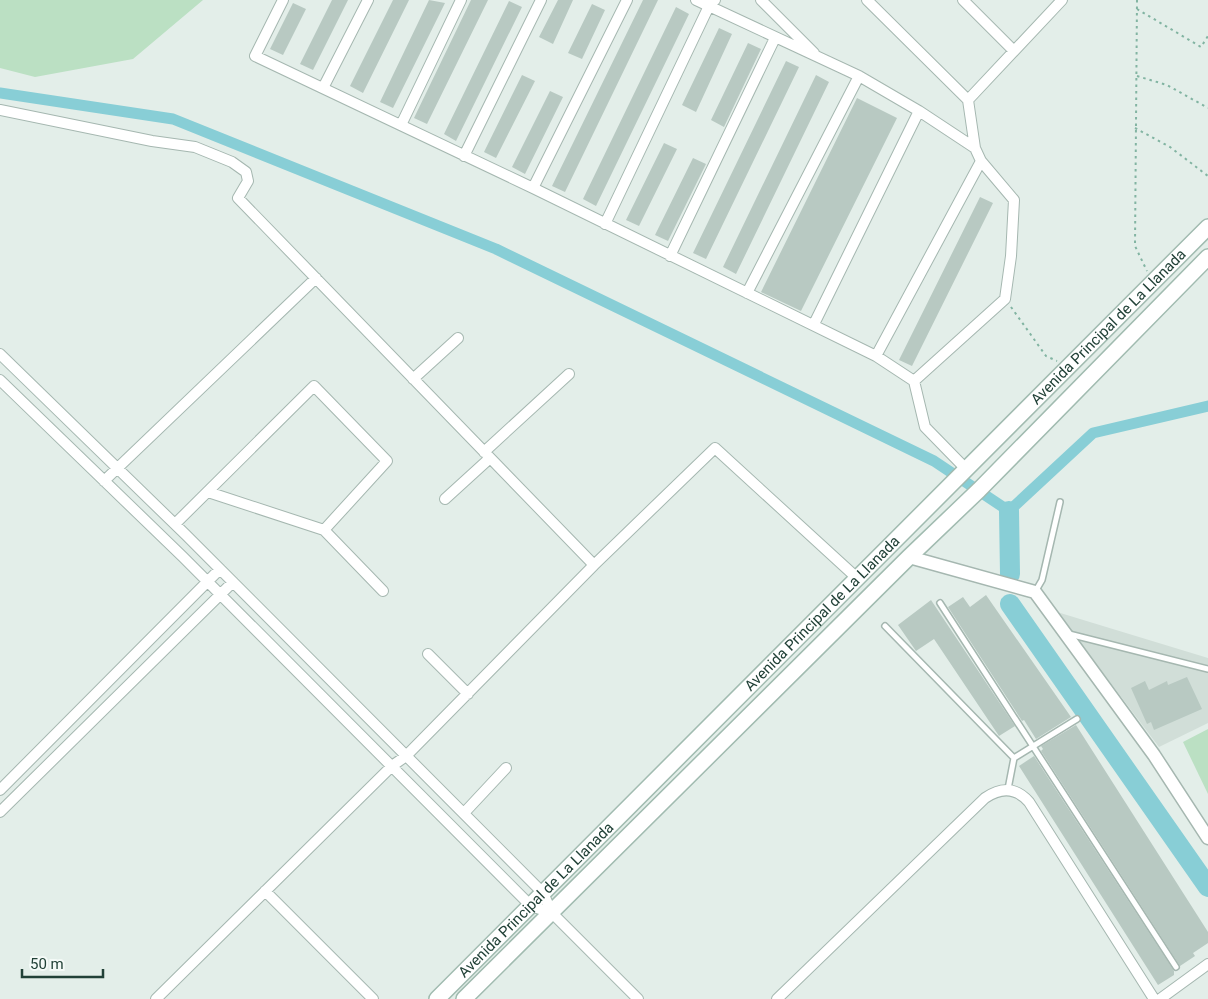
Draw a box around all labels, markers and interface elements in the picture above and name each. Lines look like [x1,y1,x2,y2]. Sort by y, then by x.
street label: Avenida Principal de La Llanada [1027,245,1190,408]
street label: Avenida Principal de La Llanada [741,532,903,695]
street label: Avenida Principal de La Llanada [455,819,617,981]
scale bar [22,946,104,978]
text: 50 m [30,955,64,973]

